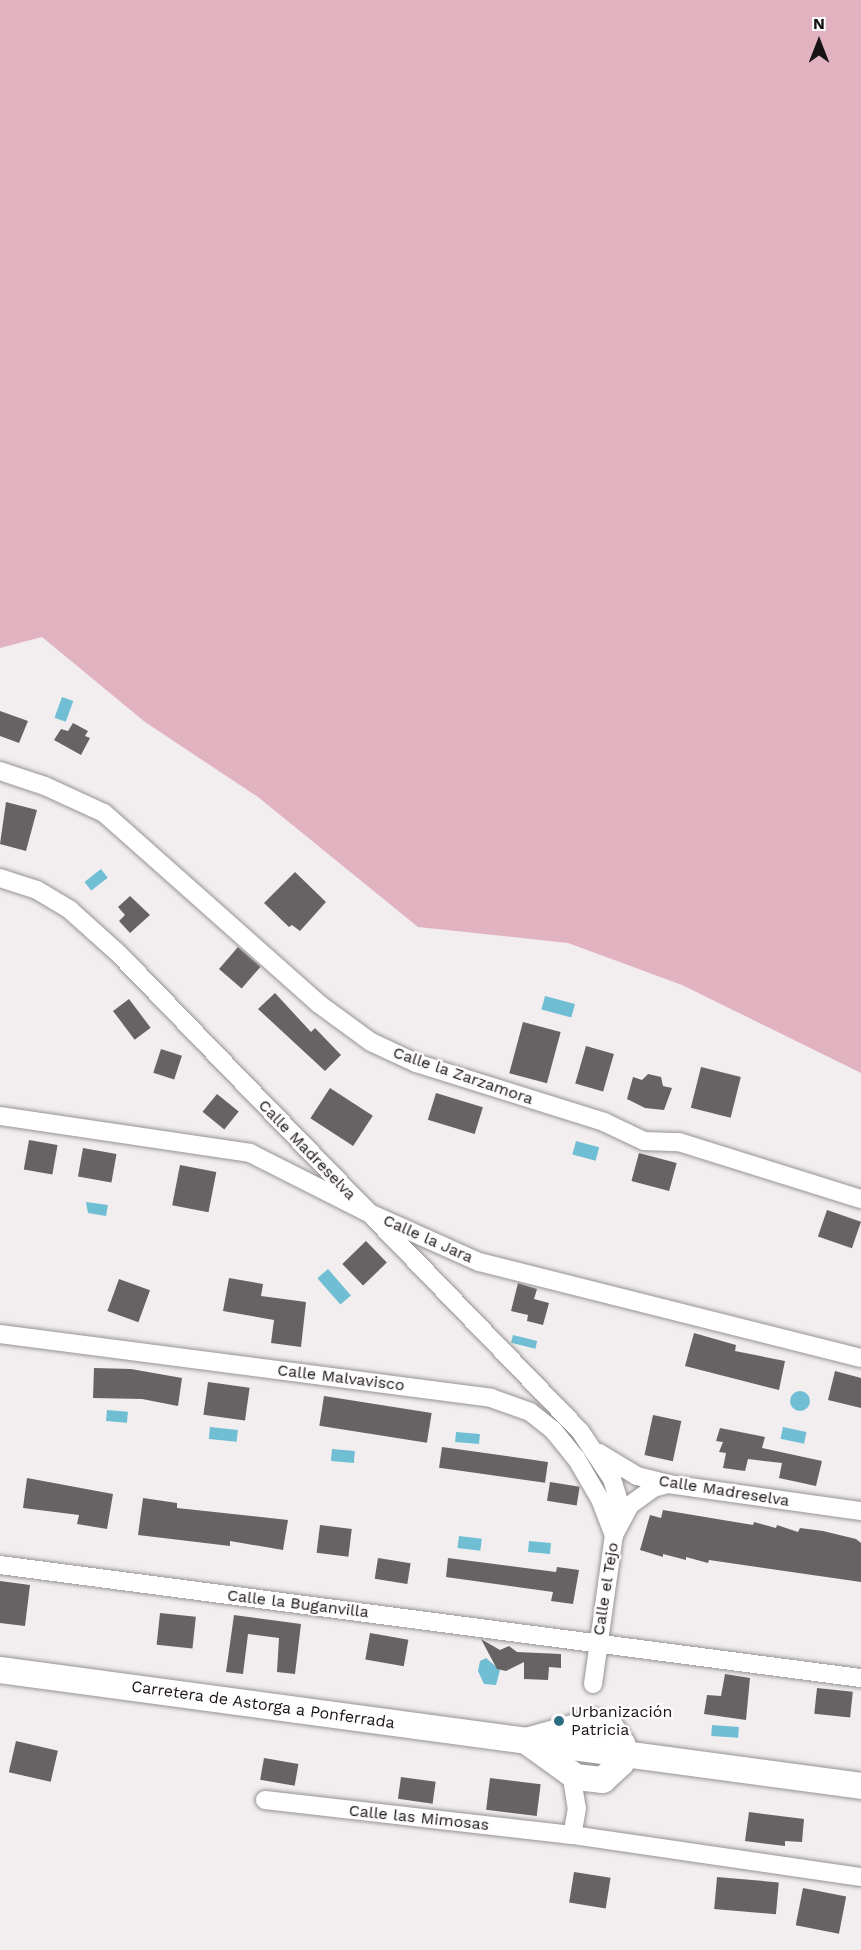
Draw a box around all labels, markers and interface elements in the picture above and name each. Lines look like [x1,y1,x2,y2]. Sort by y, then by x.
north arrow [789,12,849,72]
text: N [813,14,825,33]
street label: Calle la Zarzamora [390,1043,536,1109]
street label: Calle Madreselva [254,1096,360,1204]
street label: Calle la Jara [380,1210,476,1268]
street label: Calle Malvavisco [276,1361,406,1395]
street label: Calle Madreselva [657,1471,791,1511]
street label: Calle el Tejo [589,1541,623,1637]
street label: Calle la Buganvilla [226,1586,370,1622]
street label: Carretera de Astorga a Ponferrada [129,1677,397,1733]
place label: Urbanización Patricia [571,1702,672,1740]
marker: Urbanización Patricia [552,1714,566,1728]
street label: Calle las Mimosas [348,1801,490,1835]

